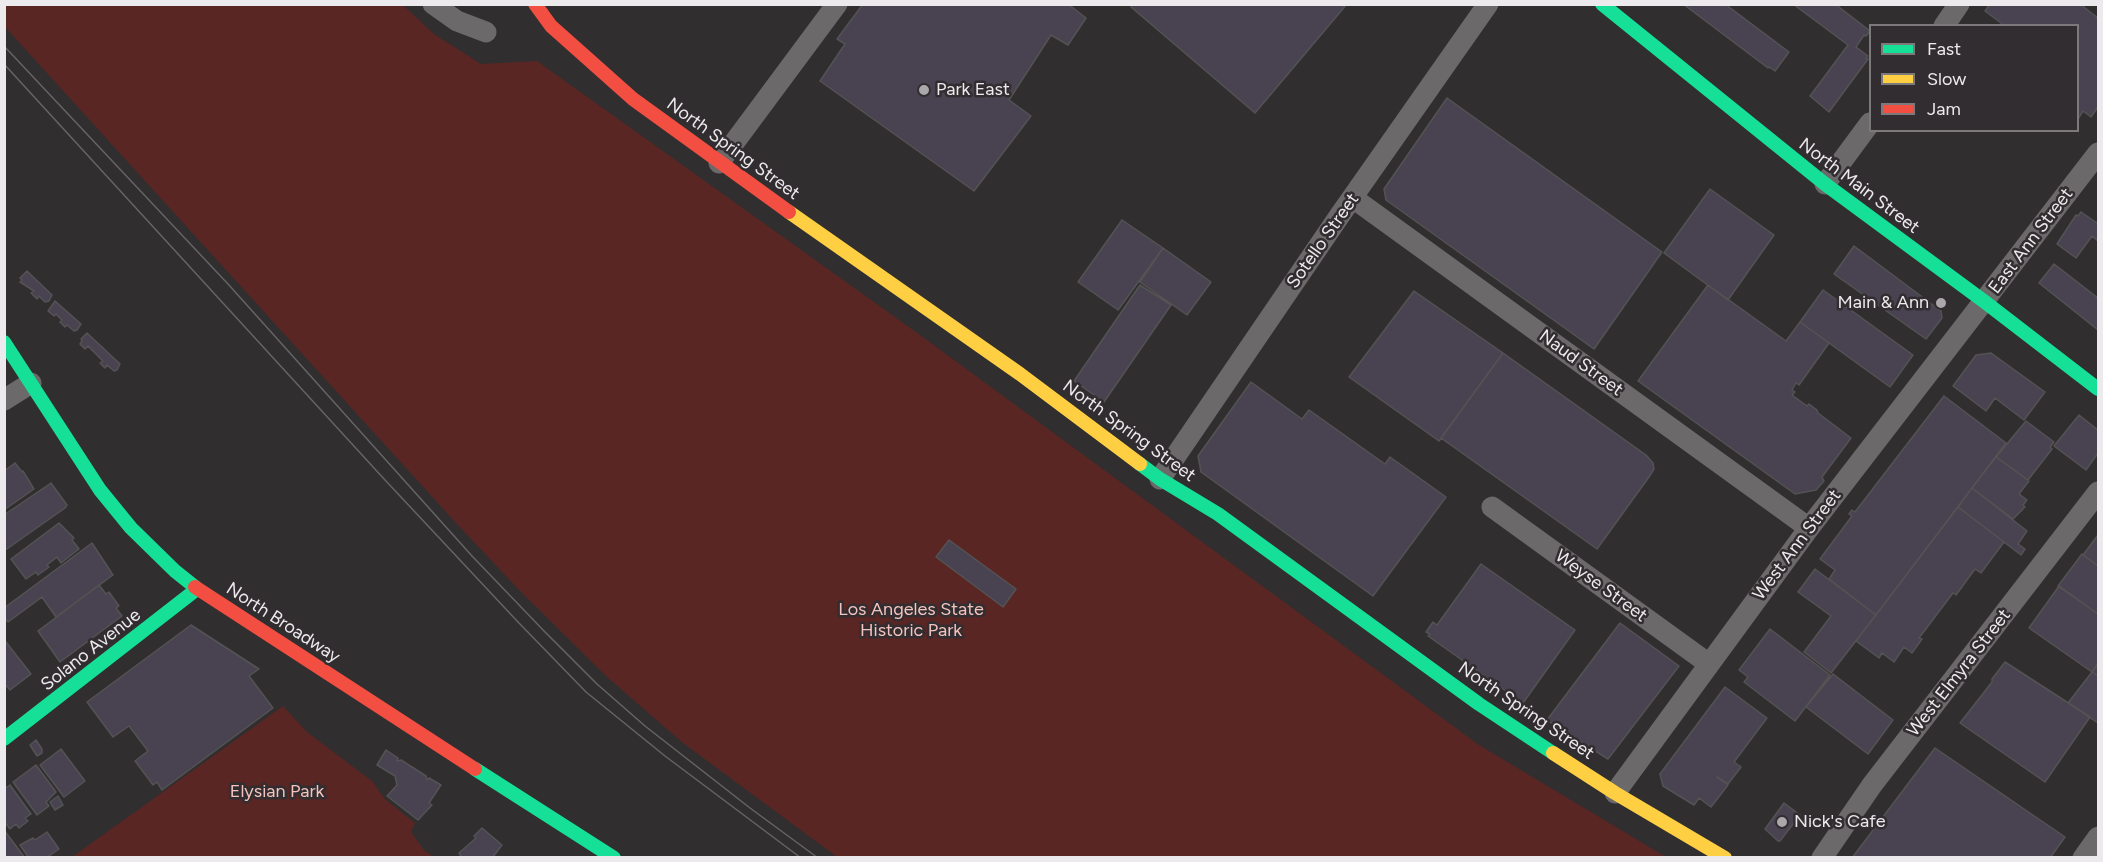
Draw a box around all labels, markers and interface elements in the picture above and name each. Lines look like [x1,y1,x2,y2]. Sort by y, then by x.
legend [1869,24,2079,132]
text: Fast [1927,38,1961,60]
text: Slow [1927,68,1966,90]
place label: Park East [936,79,1010,101]
marker: Park East [917,83,931,97]
street label: North Spring Street [662,93,804,205]
text: Jam [1927,98,1961,120]
street label: North Main Street [1795,134,1923,238]
street label: East Ann Street [1984,184,2078,298]
street label: Sotello Street [1282,189,1364,293]
place label: Main & Ann [1838,292,1929,314]
marker: Main & Ann [1934,296,1948,310]
street label: Naud Street [1535,325,1627,401]
street label: North Spring Street [1058,375,1200,487]
street label: West Ann Street [1748,485,1846,605]
street label: Weyse Street [1551,545,1651,627]
street label: North Broadway [222,578,344,668]
park label: Los Angeles State Historic Park [838,599,984,642]
street label: Solano Avenue [37,604,145,696]
street label: West Elmyra Street [1903,605,2015,741]
street label: North Spring Street [1454,658,1598,764]
park label: Elysian Park [230,781,324,803]
place label: Nick's Cafe [1794,811,1886,833]
marker: Nick's Cafe [1775,815,1789,829]

